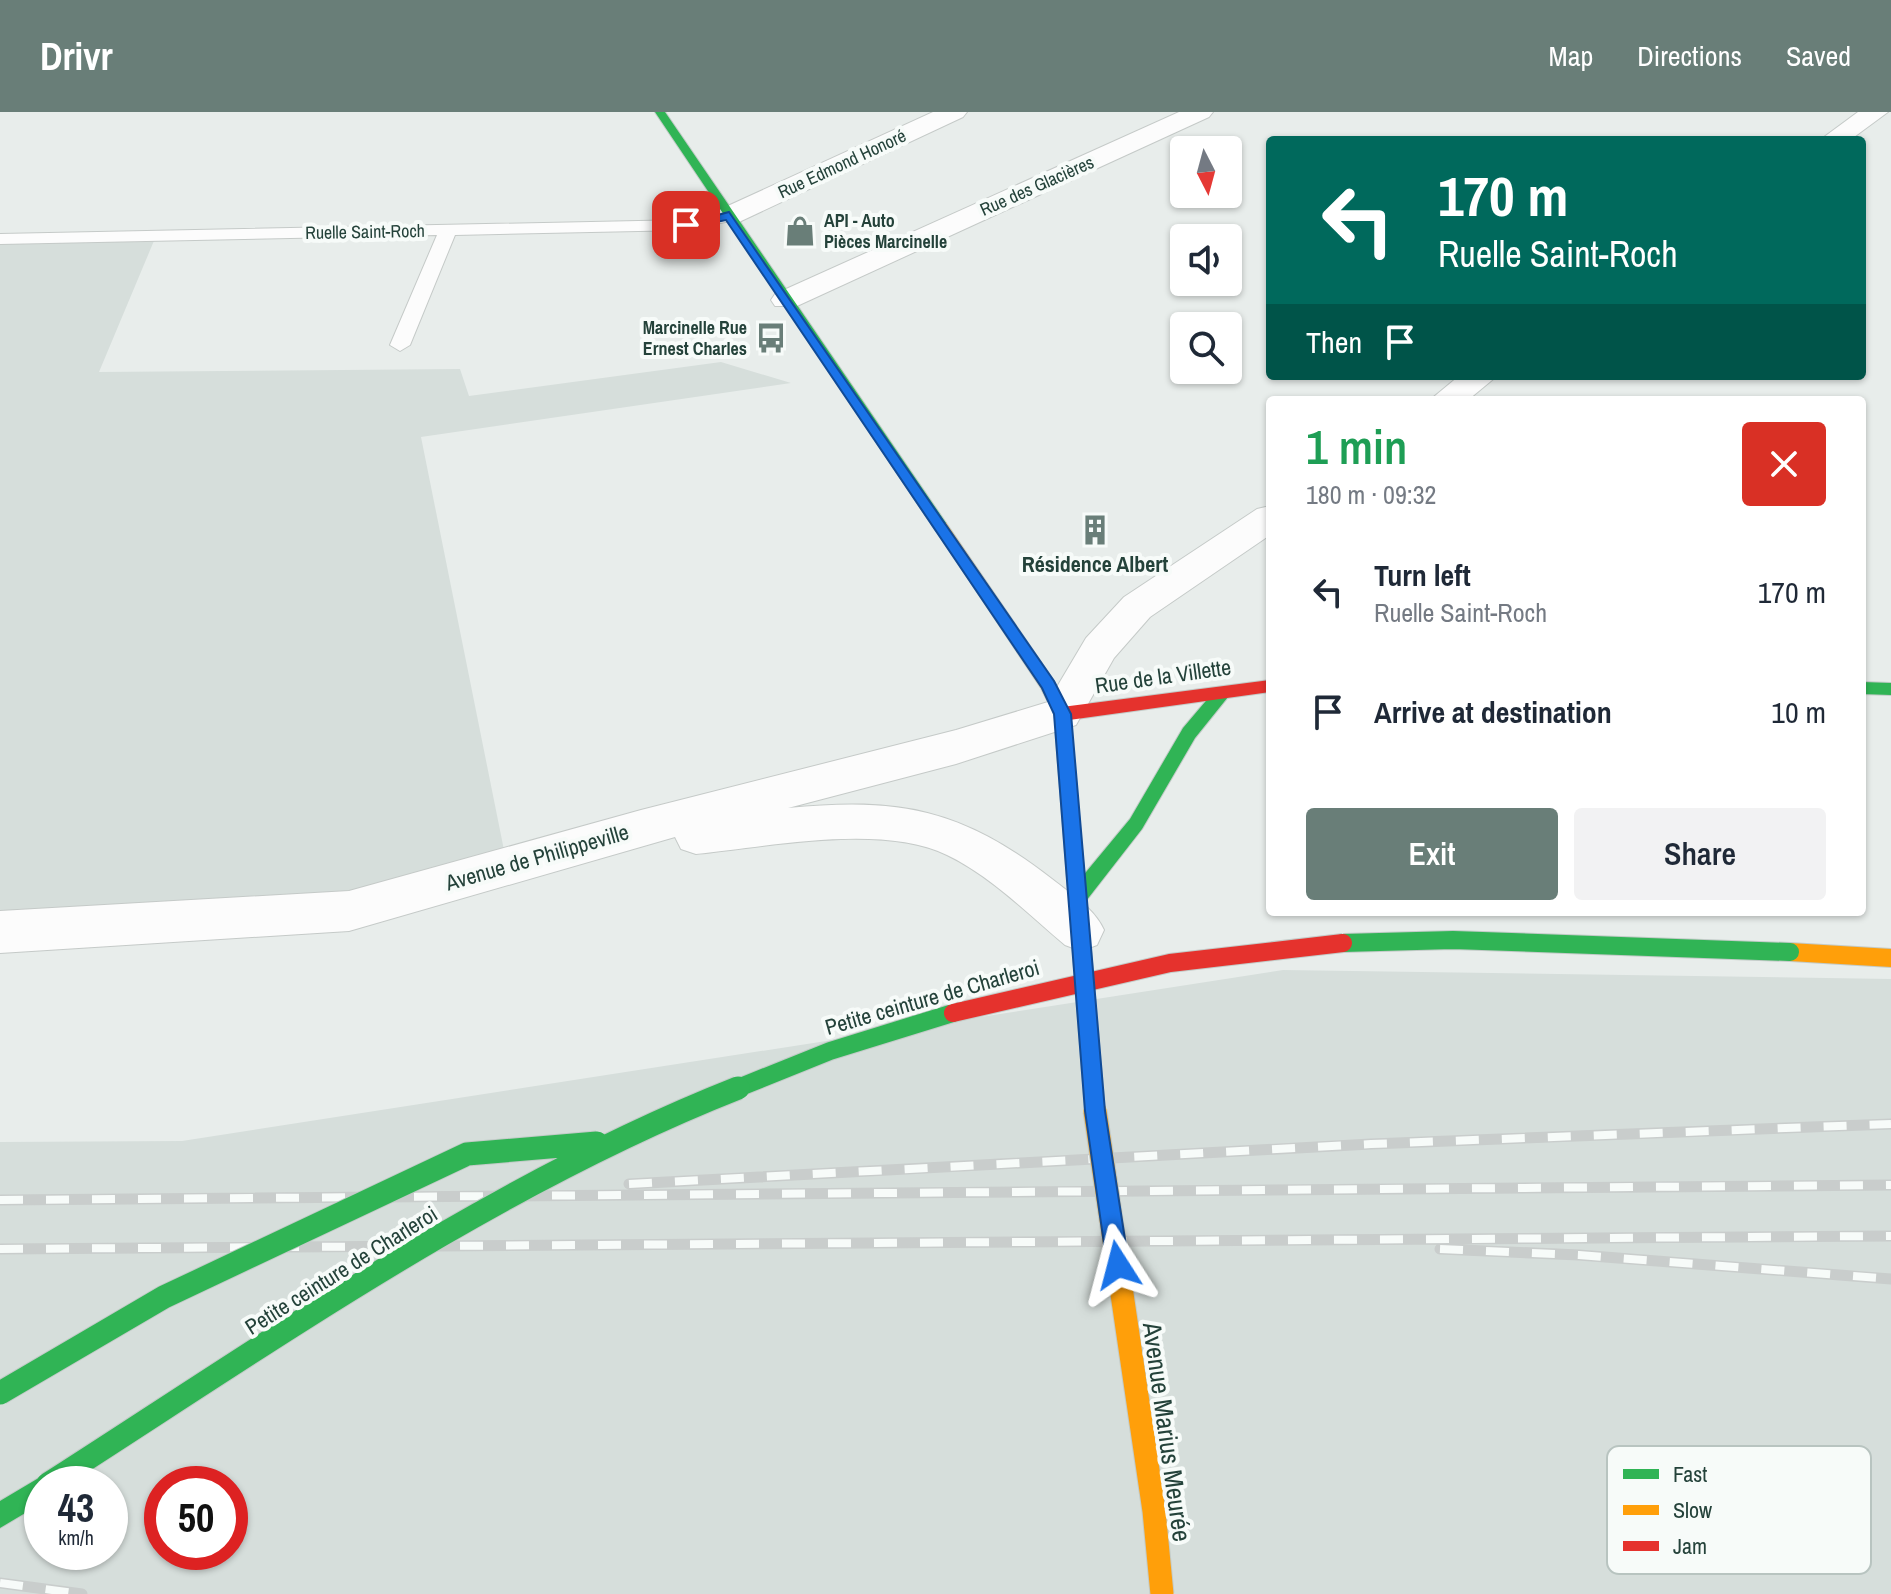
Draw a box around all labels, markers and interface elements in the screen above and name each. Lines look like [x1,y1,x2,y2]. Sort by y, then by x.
text: Drivr [40,31,113,82]
text: Map [1549,37,1593,75]
text: Directions [1637,37,1742,75]
text: Saved [1786,37,1851,75]
street label: Rue Edmond Honoré [774,123,910,204]
north arrow [1170,136,1242,208]
map controls [1170,136,1242,384]
street label: Rue des Glacières [976,149,1098,222]
text: 170 m [1438,158,1568,233]
icon: left [1306,168,1410,272]
pin [652,191,720,259]
icon: arrive [664,203,708,247]
place label: API - Auto Pièces Marcinelle [824,208,947,254]
shop icon: API - Auto Pièces Marcinelle [783,214,817,248]
street label: Ruelle Saint-Roch [305,218,425,245]
button: sound [1170,224,1242,296]
text: Ruelle Saint-Roch [1438,230,1678,278]
button: search [1170,312,1242,384]
place label: Marcinelle Rue Ernest Charles [643,315,747,361]
icon: arrive [1378,320,1422,364]
bus stop icon: Marcinelle Rue Ernest Charles [754,321,788,355]
text: Then [1306,322,1362,362]
text: 1 min [1306,414,1407,479]
button: close [1742,422,1826,506]
text: 180 m · 09:32 [1306,477,1436,512]
building icon: Résidence Albert [1078,513,1112,547]
place label: Résidence Albert [1022,549,1168,579]
text: Turn left [1374,555,1471,595]
icon: left [1306,570,1350,614]
text: 170 m [1758,572,1826,612]
text: Ruelle Saint-Roch [1374,595,1547,630]
street label: Rue de la Villette [1093,652,1233,700]
icon: arrive [1306,690,1350,734]
text: Arrive at destination [1374,692,1612,732]
text: 10 m [1771,692,1826,732]
button: Exit [1306,808,1558,900]
button: Share [1574,808,1826,900]
street label: Avenue de Philippeville [441,816,632,898]
street label: Petite ceinture de Charleroi [821,952,1043,1042]
street label: Petite ceinture de Charleroi [239,1199,443,1341]
position arrow [1076,1223,1160,1307]
street label: Avenue Marius Meurée [1135,1319,1200,1544]
legend [1607,1446,1871,1574]
text: Fast [1673,1459,1707,1489]
speed limit sign: 50 [144,1466,248,1570]
text: 43 [58,1481,94,1534]
text: Slow [1673,1495,1712,1525]
text: km/h [58,1524,94,1551]
text: Jam [1673,1531,1707,1561]

